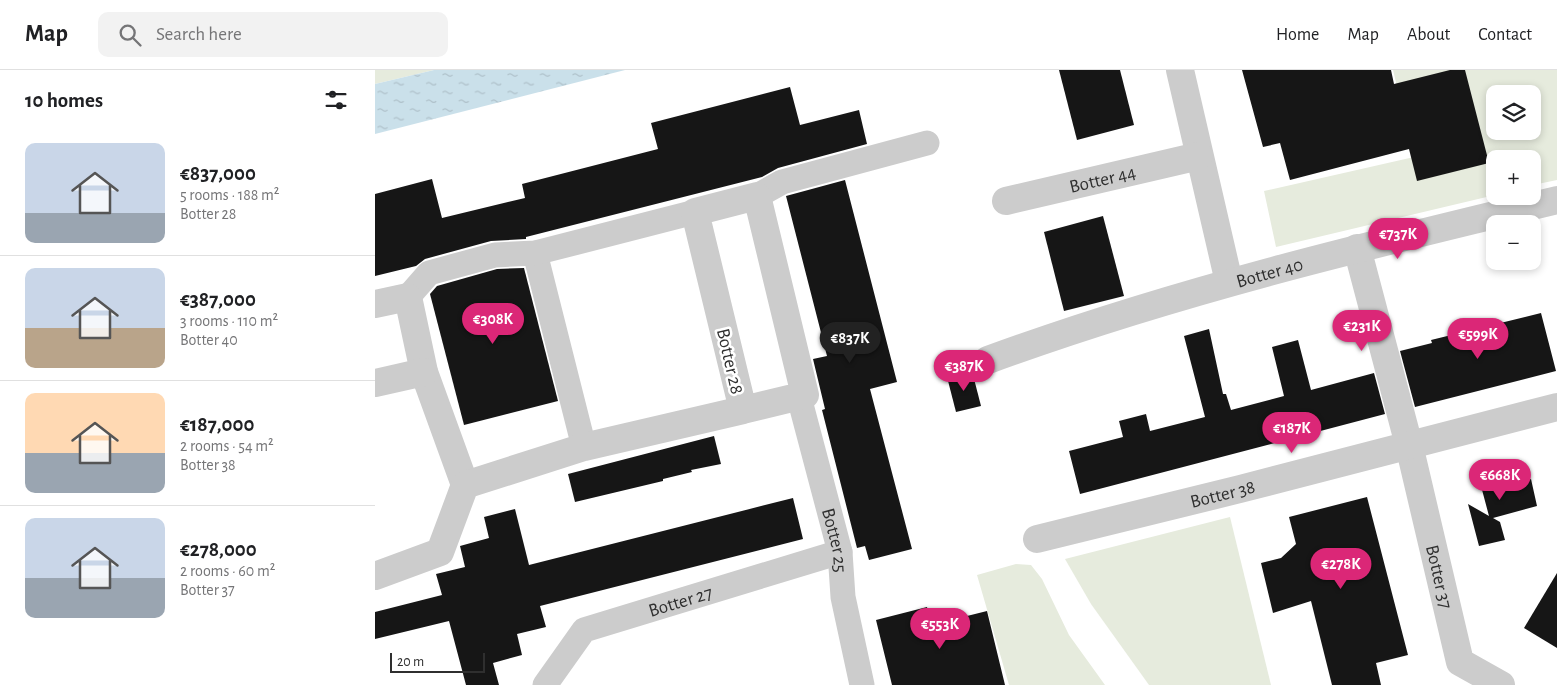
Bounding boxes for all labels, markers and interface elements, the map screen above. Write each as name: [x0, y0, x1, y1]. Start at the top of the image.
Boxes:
search box: [98, 12, 448, 57]
icon: search: [116, 21, 144, 49]
text: Map: [25, 22, 68, 46]
text: Search here: [156, 25, 242, 44]
text: Home: [1276, 26, 1319, 44]
text: Map: [1347, 26, 1379, 44]
text: About: [1407, 26, 1450, 44]
text: Contact: [1478, 26, 1532, 44]
map controls: [1486, 85, 1541, 270]
button: layers: [1486, 85, 1541, 140]
icon: filters: [322, 86, 350, 114]
text: 10 homes: [25, 90, 103, 111]
button: +: [1486, 150, 1541, 205]
icon: home: [65, 163, 125, 223]
text: €837,000: [180, 163, 256, 184]
street label: Botter 44: [1068, 163, 1138, 197]
text: 5 rooms · 188 m²: [180, 187, 279, 203]
text: Botter 28: [180, 206, 236, 222]
button: −: [1486, 215, 1541, 270]
pin: €737K: [1363, 218, 1433, 260]
text: €737K: [1379, 226, 1417, 242]
street label: Botter 40: [1234, 255, 1305, 292]
icon: home: [65, 288, 125, 348]
text: €387,000: [180, 289, 256, 310]
pin: €308K: [458, 302, 528, 345]
pin: €231K: [1327, 310, 1397, 352]
text: €308K: [473, 311, 513, 327]
text: 3 rooms · 110 m²: [180, 313, 278, 329]
text: €231K: [1343, 318, 1381, 334]
pin: €599K: [1443, 318, 1513, 360]
pin: €837K: [815, 322, 885, 364]
text: €599K: [1458, 326, 1498, 342]
street label: Botter 28: [713, 327, 746, 396]
text: €837K: [831, 330, 869, 346]
text: Botter 40: [180, 332, 238, 348]
pin: €387K: [929, 350, 999, 392]
text: €387K: [945, 358, 983, 374]
pin: €187K: [1257, 412, 1327, 454]
icon: home: [65, 413, 125, 473]
text: €187,000: [180, 414, 254, 435]
text: €187K: [1273, 420, 1311, 436]
text: 2 rooms · 54 m²: [180, 438, 274, 454]
text: Botter 38: [180, 457, 236, 473]
pin: €668K: [1465, 458, 1535, 501]
text: €668K: [1480, 467, 1520, 483]
street label: Botter 38: [1188, 478, 1257, 512]
street label: Botter 25: [818, 506, 849, 573]
icon: home: [65, 538, 125, 598]
text: €278,000: [180, 539, 257, 560]
street label: Botter 37: [1422, 543, 1455, 611]
pin: €278K: [1306, 548, 1376, 590]
text: €278K: [1321, 556, 1361, 572]
text: 2 rooms · 60 m²: [180, 563, 275, 579]
text: Botter 37: [180, 582, 235, 598]
street label: Botter 27: [646, 583, 715, 621]
pin: €553K: [905, 608, 975, 650]
text: €553K: [921, 616, 959, 632]
scale bar: [390, 650, 485, 673]
text: 20 m: [397, 655, 424, 669]

